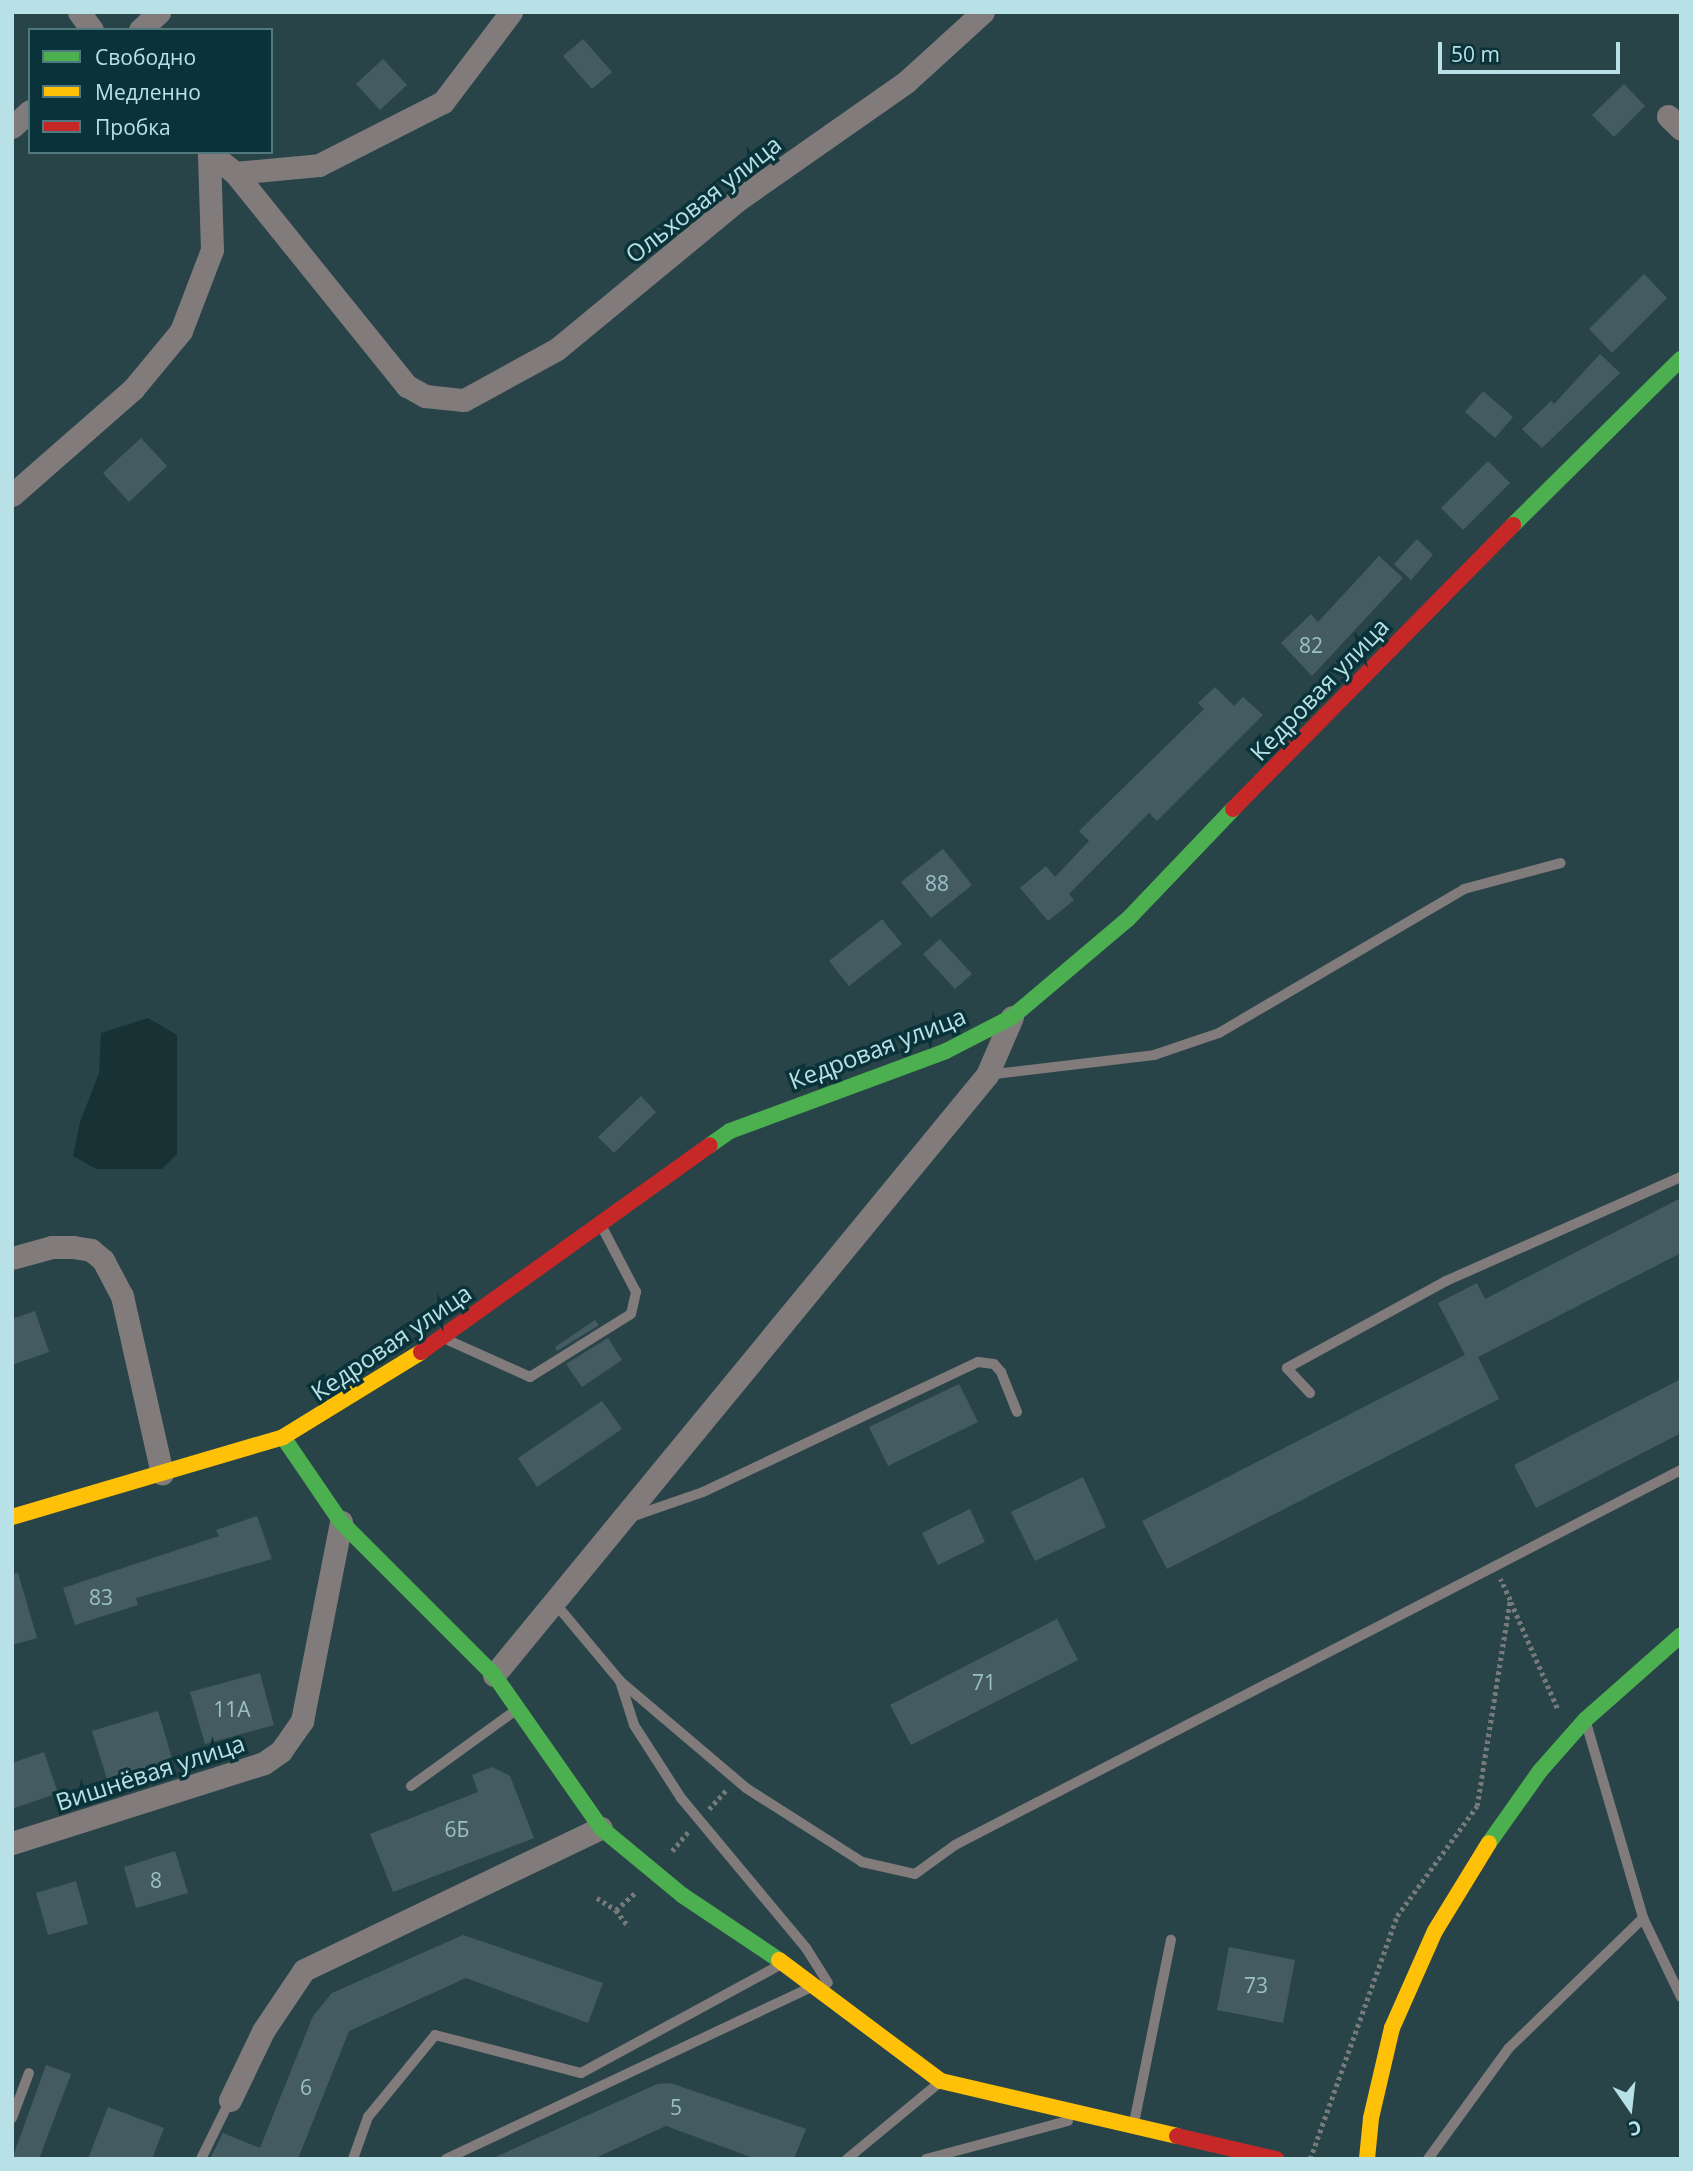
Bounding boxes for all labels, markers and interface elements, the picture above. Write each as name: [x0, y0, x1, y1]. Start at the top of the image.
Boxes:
legend: [28, 28, 273, 154]
scale bar: [1441, 28, 1623, 72]
text: 50 m: [1451, 40, 1500, 68]
text: Свободно: [95, 43, 196, 71]
text: Медленно: [95, 78, 201, 106]
text: Пробка: [95, 113, 171, 141]
street label: Ольховая улица: [619, 129, 787, 269]
street label: Кедровая улица: [1244, 612, 1394, 766]
house number: 82: [1299, 632, 1323, 658]
house number: 88: [925, 870, 949, 896]
street label: Кедровая улица: [785, 1001, 969, 1095]
street label: Кедровая улица: [305, 1278, 477, 1406]
house number: 83: [89, 1584, 113, 1610]
house number: 71: [972, 1669, 996, 1695]
house number: 11А: [213, 1696, 251, 1722]
street label: Вишнёвая улица: [52, 1728, 248, 1816]
house number: 6Б: [445, 1816, 469, 1842]
house number: 8: [150, 1867, 162, 1893]
house number: 73: [1244, 1972, 1268, 1998]
north arrow: [1595, 2073, 1665, 2143]
house number: 6: [300, 2074, 312, 2100]
house number: 5: [670, 2094, 682, 2120]
text: С: [1626, 2114, 1644, 2142]

